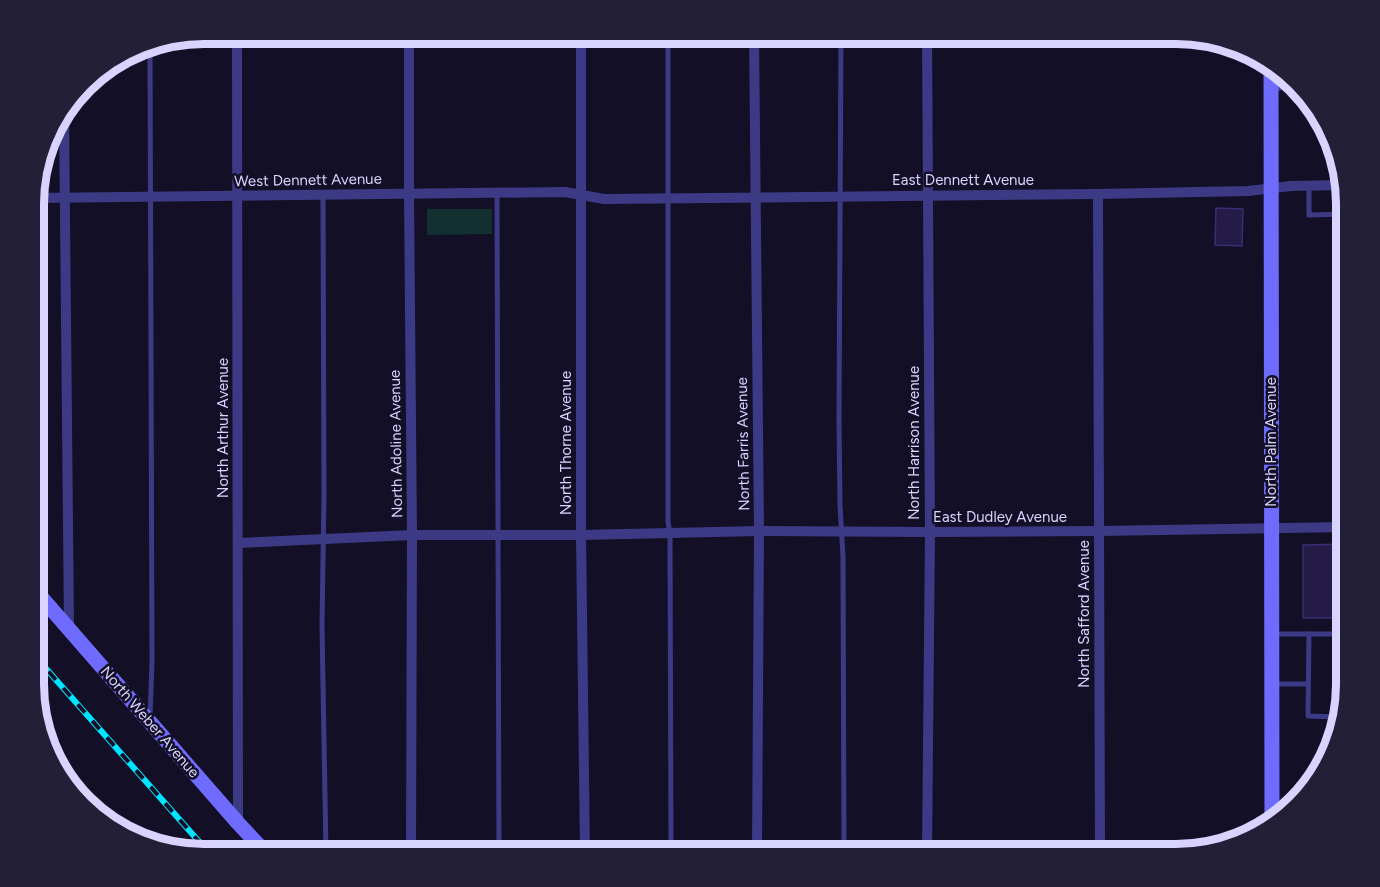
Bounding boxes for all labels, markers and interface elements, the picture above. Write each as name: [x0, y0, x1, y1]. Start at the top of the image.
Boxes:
street label: West Dennett Avenue: [234, 170, 382, 190]
street label: East Dennett Avenue: [892, 171, 1034, 189]
street label: North Arthur Avenue: [214, 358, 232, 498]
street label: North Harrison Avenue: [905, 366, 923, 520]
street label: North Adoline Avenue: [386, 370, 406, 518]
street label: North Thorne Avenue: [557, 371, 575, 515]
street label: North Farris Avenue: [733, 377, 753, 511]
street label: North Palm Avenue: [1262, 377, 1280, 507]
street label: East Dudley Avenue: [933, 508, 1067, 526]
street label: North Safford Avenue: [1075, 540, 1093, 688]
street label: North Weber Avenue: [97, 663, 203, 781]

